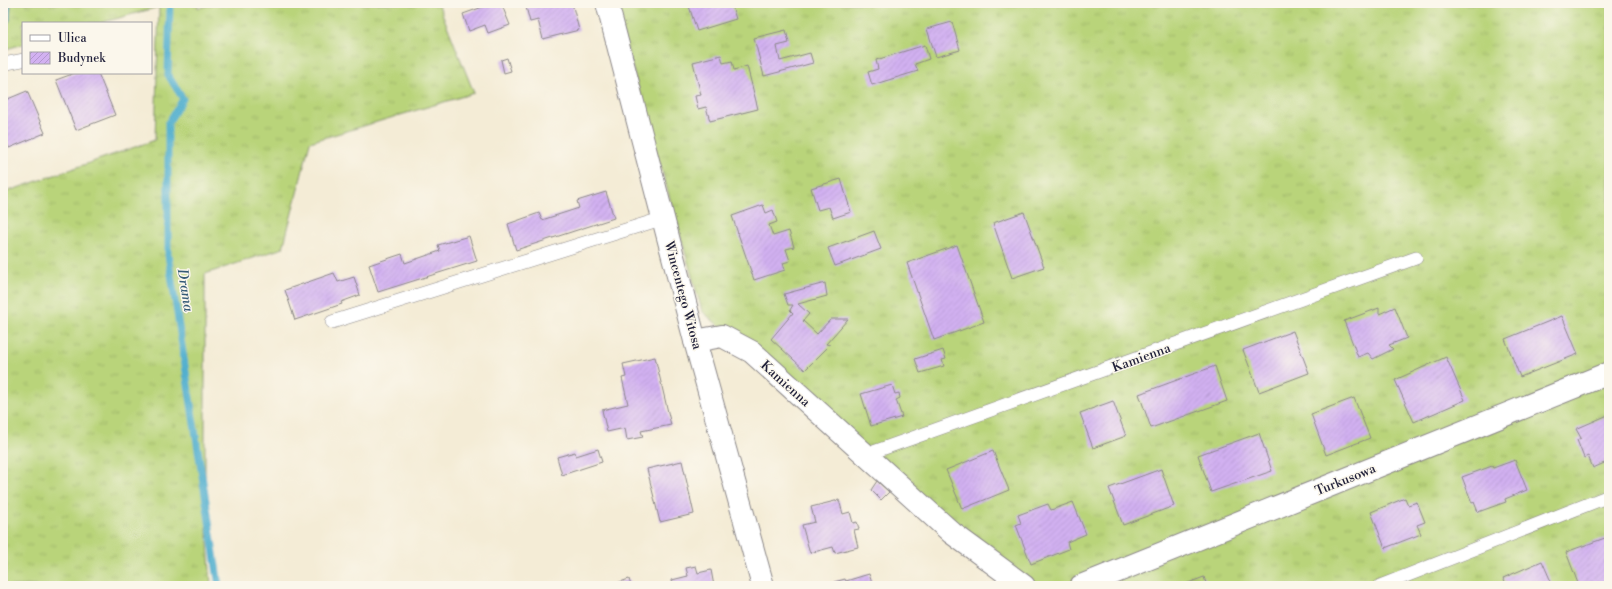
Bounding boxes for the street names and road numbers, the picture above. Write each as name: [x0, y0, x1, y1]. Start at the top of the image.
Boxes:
street label: Wincentego Witosa: [661, 238, 705, 352]
street label: Kamienna: [1110, 340, 1173, 376]
street label: Kamienna: [757, 357, 814, 410]
street label: Turkusowa: [1313, 460, 1378, 499]

